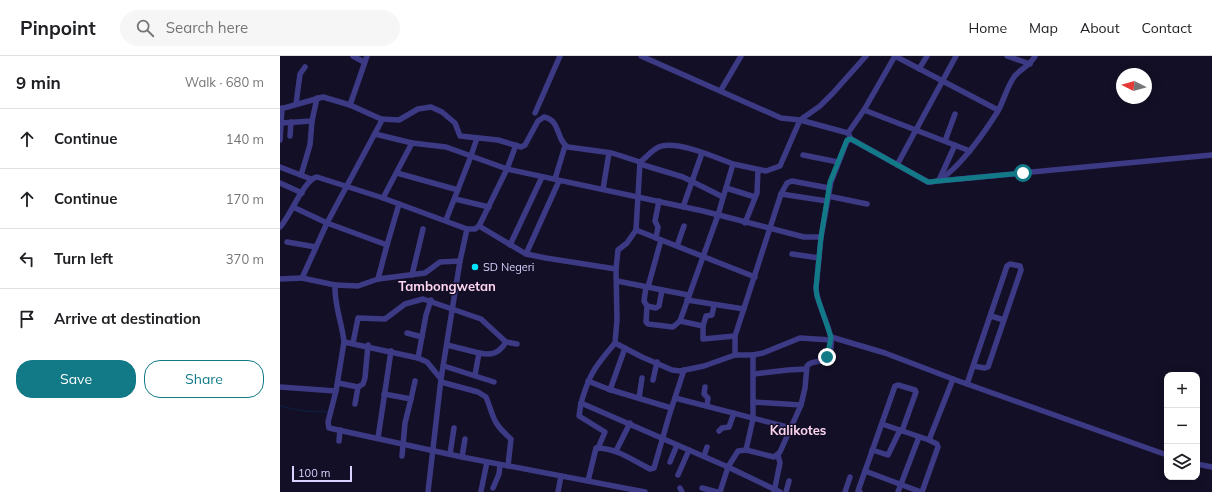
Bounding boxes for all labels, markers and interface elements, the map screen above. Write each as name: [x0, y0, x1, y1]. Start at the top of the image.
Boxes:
search box: [120, 10, 400, 46]
text: Pinpoint: [20, 16, 96, 40]
icon: search: [134, 17, 156, 39]
text: Search here: [166, 18, 248, 37]
text: Home: [968, 19, 1007, 37]
text: Map: [1029, 19, 1058, 37]
text: About: [1080, 19, 1120, 37]
text: Contact: [1142, 19, 1192, 37]
north arrow: [1116, 68, 1152, 104]
text: 9 min: [16, 72, 61, 93]
text: Walk · 680 m: [185, 74, 264, 90]
icon: ahead: [16, 128, 38, 150]
text: Continue: [54, 129, 117, 148]
text: 140 m: [226, 131, 264, 147]
route start: [1014, 164, 1032, 182]
icon: ahead: [16, 188, 38, 210]
text: Continue: [54, 189, 117, 208]
text: 170 m: [226, 191, 264, 207]
icon: left: [16, 248, 38, 270]
text: Turn left: [54, 249, 113, 268]
text: 370 m: [226, 251, 264, 267]
place label: SD Negeri: [483, 260, 534, 274]
marker: SD Negeri: [470, 262, 480, 272]
district label: Tambongwetan: [398, 278, 496, 294]
icon: arrive: [16, 308, 38, 330]
text: Arrive at destination: [54, 309, 201, 328]
route end: [818, 348, 836, 366]
button: Save: [16, 360, 136, 398]
button: Share: [144, 360, 264, 398]
map controls: [1164, 372, 1200, 480]
button: +: [1164, 372, 1200, 408]
button: −: [1164, 408, 1200, 444]
district label: Kalikotes: [770, 422, 826, 438]
button: layers: [1164, 444, 1200, 480]
scale bar: [292, 464, 352, 483]
text: 100 m: [298, 466, 330, 480]

